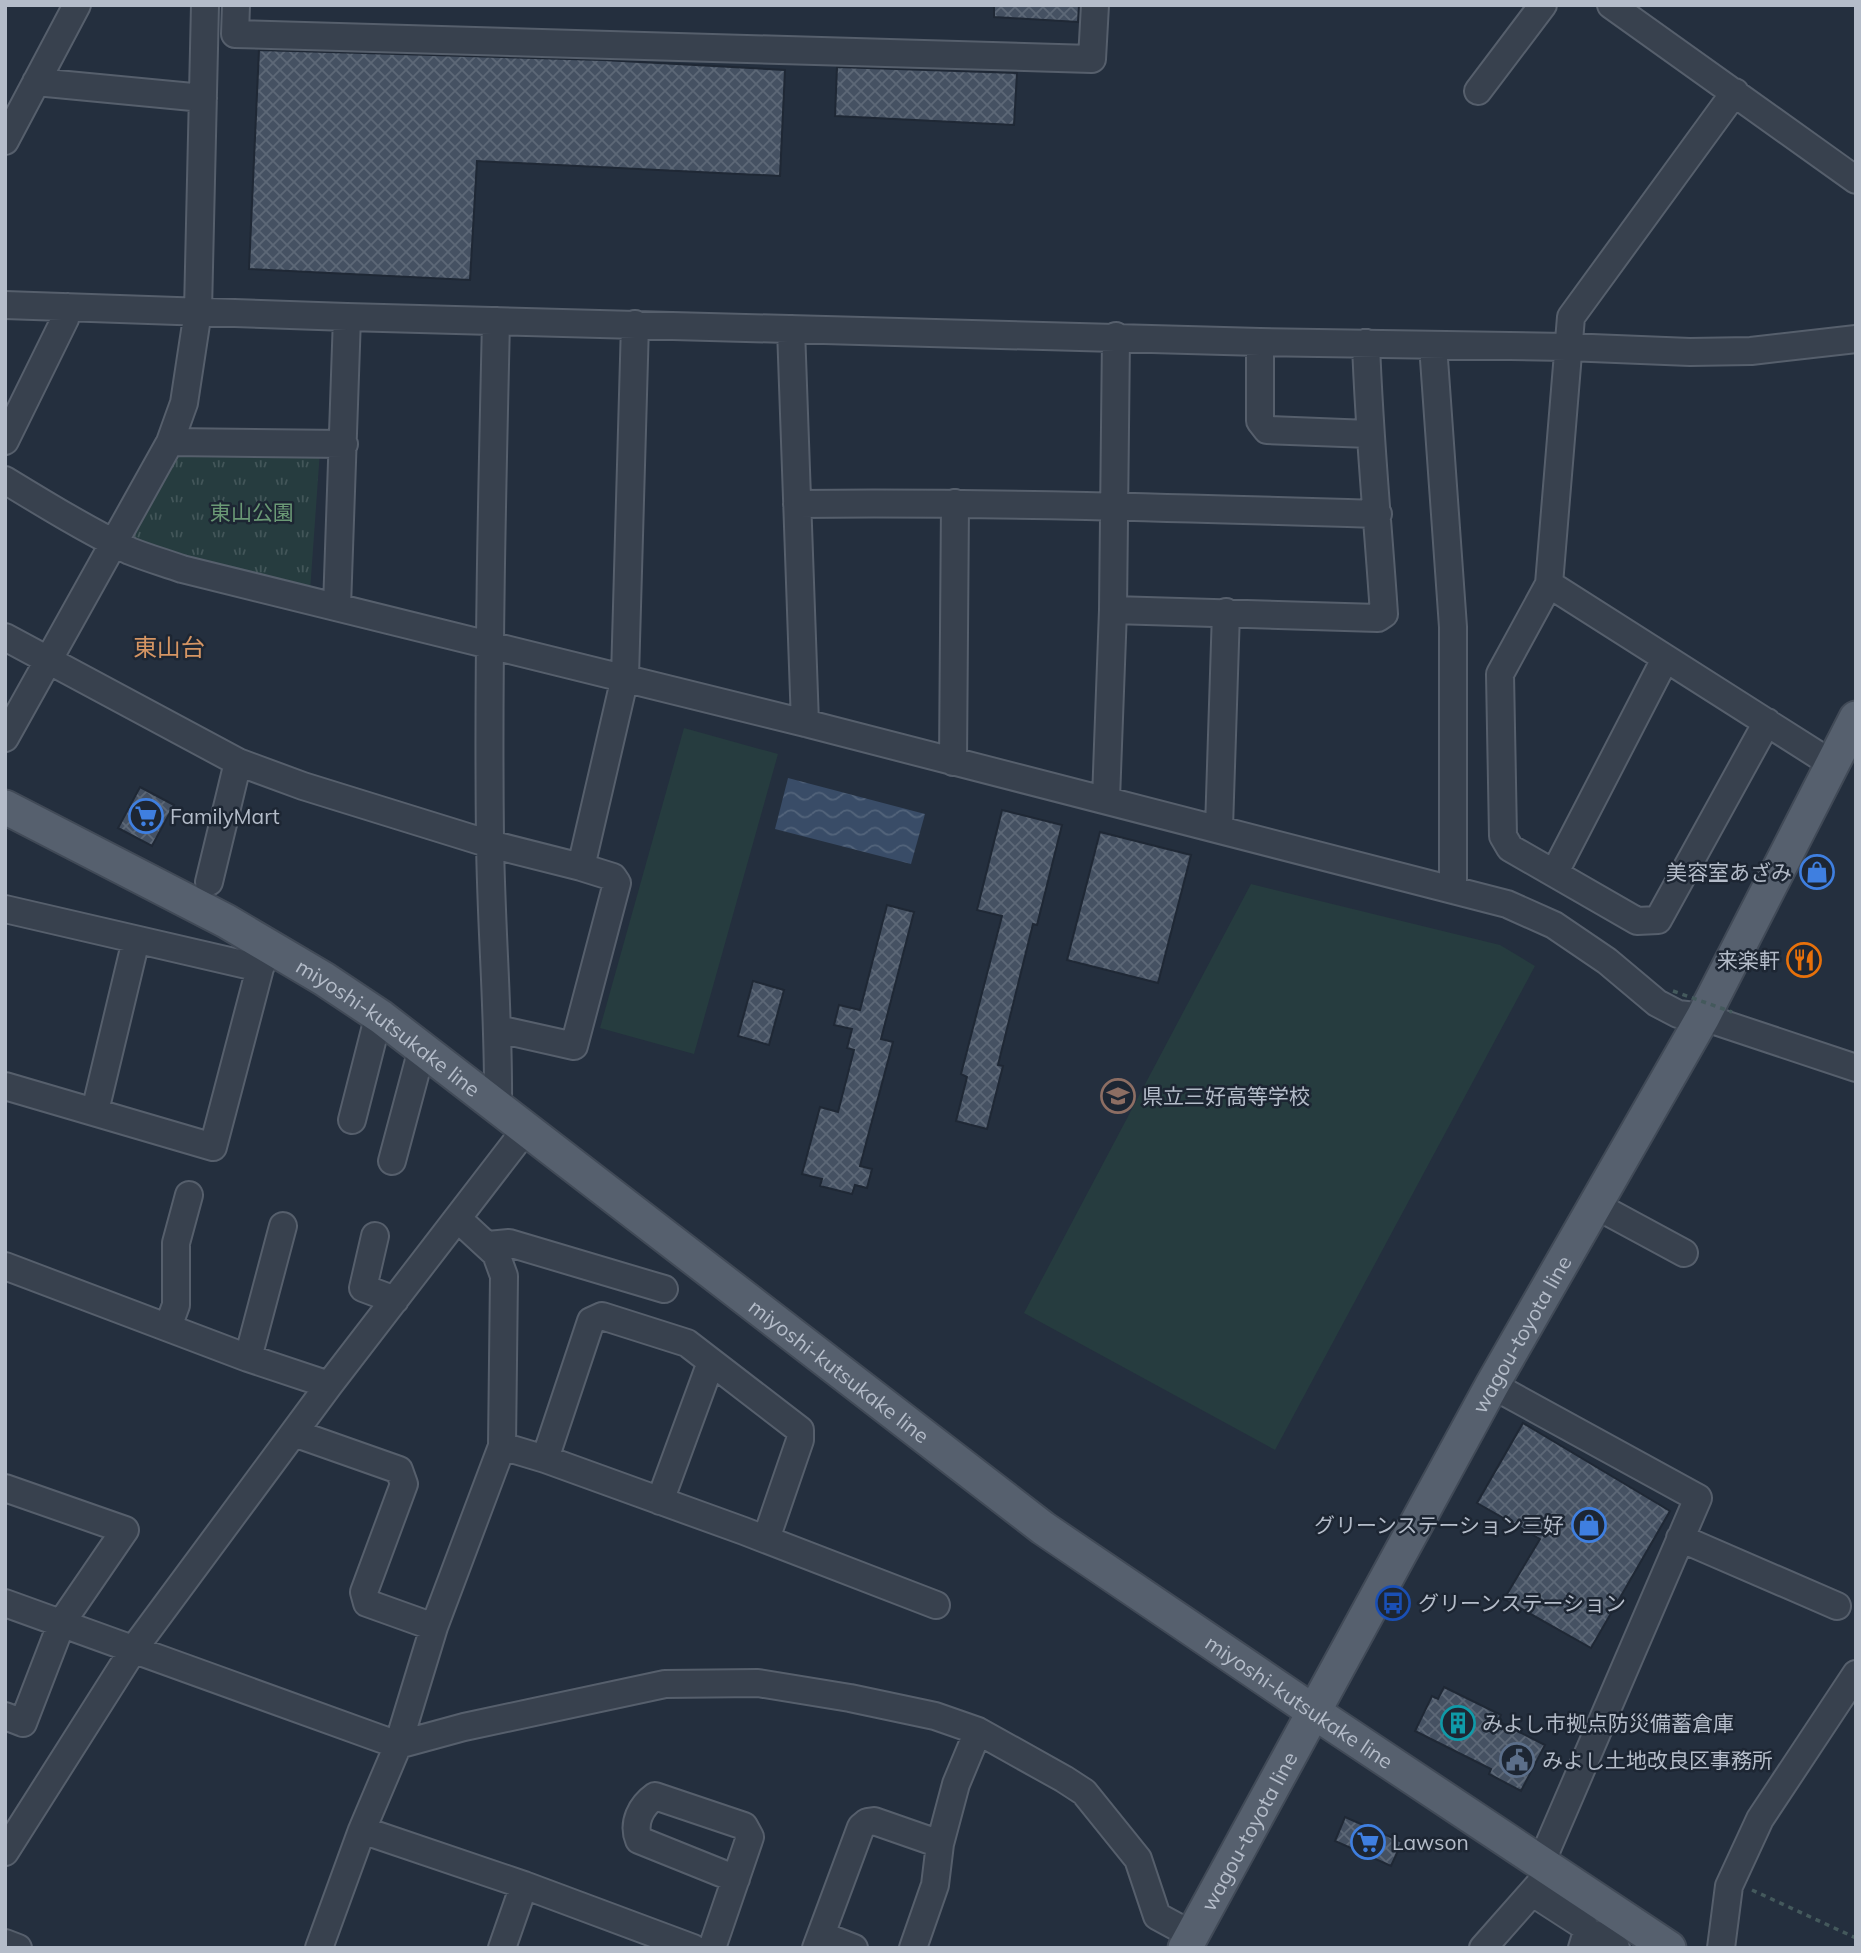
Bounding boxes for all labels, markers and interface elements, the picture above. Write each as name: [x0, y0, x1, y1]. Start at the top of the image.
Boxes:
park label: 東山公園: [210, 499, 294, 525]
district label: 東山台: [133, 632, 205, 662]
supermarket icon: FamilyMart: [127, 797, 165, 835]
place label: FamilyMart: [170, 803, 280, 829]
shop icon: 美容室あざみ: [1798, 853, 1836, 891]
place label: 美容室あざみ: [1666, 859, 1792, 885]
restaurant icon: 来楽軒: [1785, 941, 1823, 979]
place label: 来楽軒: [1717, 947, 1780, 973]
street label: miyoshi-kutsukake line: [292, 953, 486, 1102]
school or university icon: 県立三好高等学校: [1099, 1077, 1137, 1115]
place label: 県立三好高等学校: [1142, 1083, 1310, 1109]
street label: wagou-toyota line: [1466, 1251, 1577, 1418]
street label: miyoshi-kutsukake line: [744, 1293, 935, 1448]
shop icon: グリーンステーション三好: [1570, 1506, 1608, 1544]
place label: グリーンステーション三好: [1314, 1512, 1564, 1538]
bus stop icon: グリーンステーション: [1374, 1584, 1412, 1622]
place label: グリーンステーション: [1418, 1590, 1626, 1616]
street label: miyoshi-kutsukake line: [1201, 1629, 1398, 1774]
building icon: みよし市拠点防災備蓄倉庫: [1439, 1704, 1477, 1742]
place label: みよし市拠点防災備蓄倉庫: [1482, 1710, 1734, 1736]
public building icon: みよし土地改良区事務所: [1498, 1741, 1536, 1779]
street label: wagou-toyota line: [1195, 1747, 1303, 1915]
place label: みよし土地改良区事務所: [1542, 1747, 1773, 1773]
supermarket icon: Lawson: [1349, 1823, 1387, 1861]
place label: Lawson: [1392, 1829, 1469, 1855]

